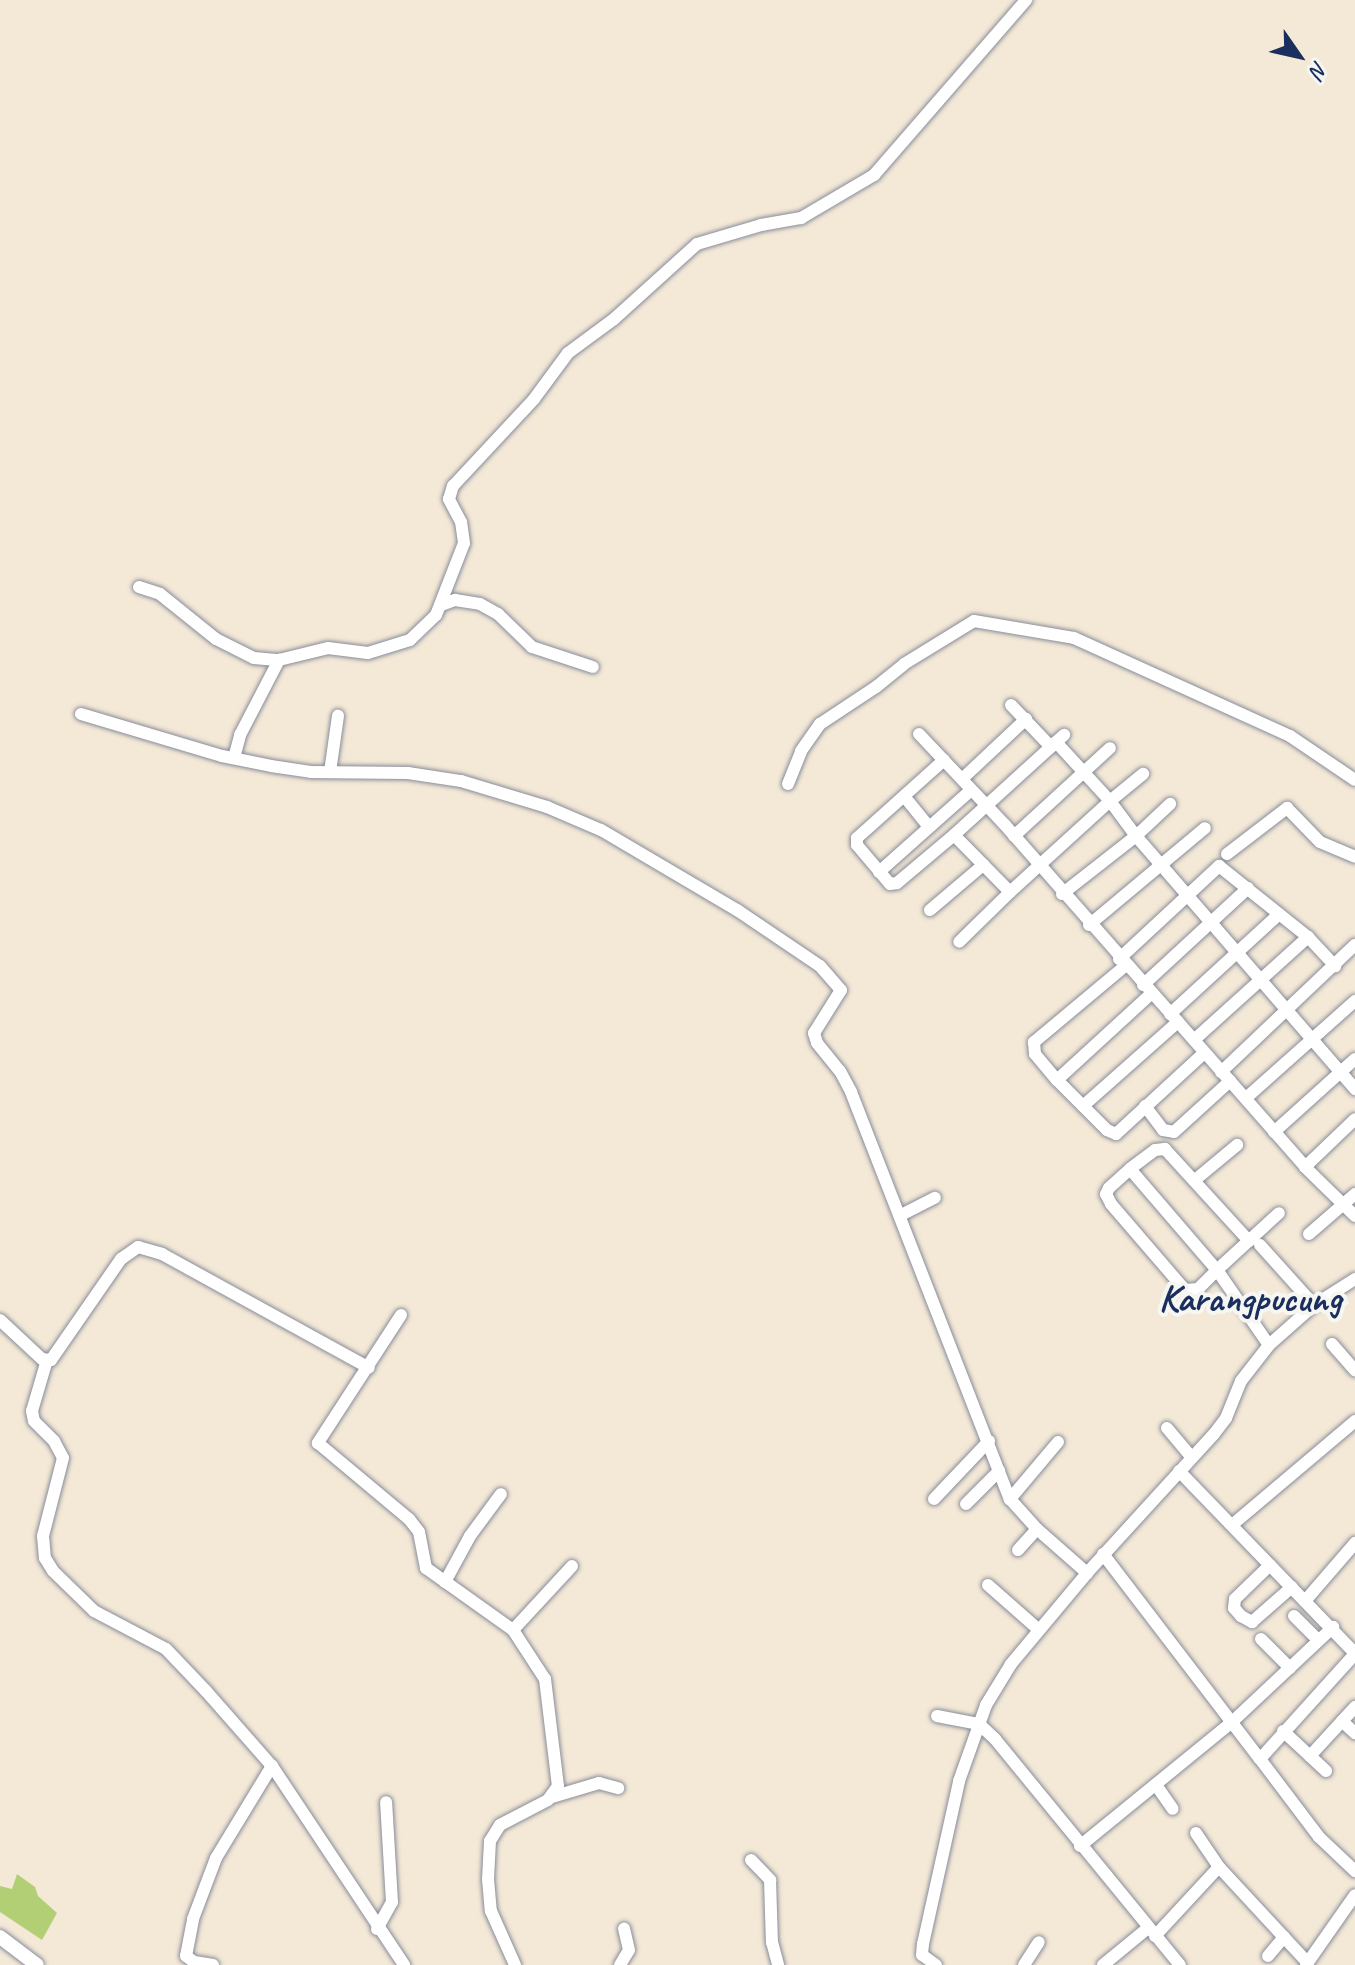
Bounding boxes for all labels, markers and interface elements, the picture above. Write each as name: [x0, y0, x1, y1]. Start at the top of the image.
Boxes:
north arrow: [1259, 16, 1339, 96]
text: N: [1303, 56, 1334, 83]
district label: Karangpucung: [1159, 1276, 1341, 1322]

